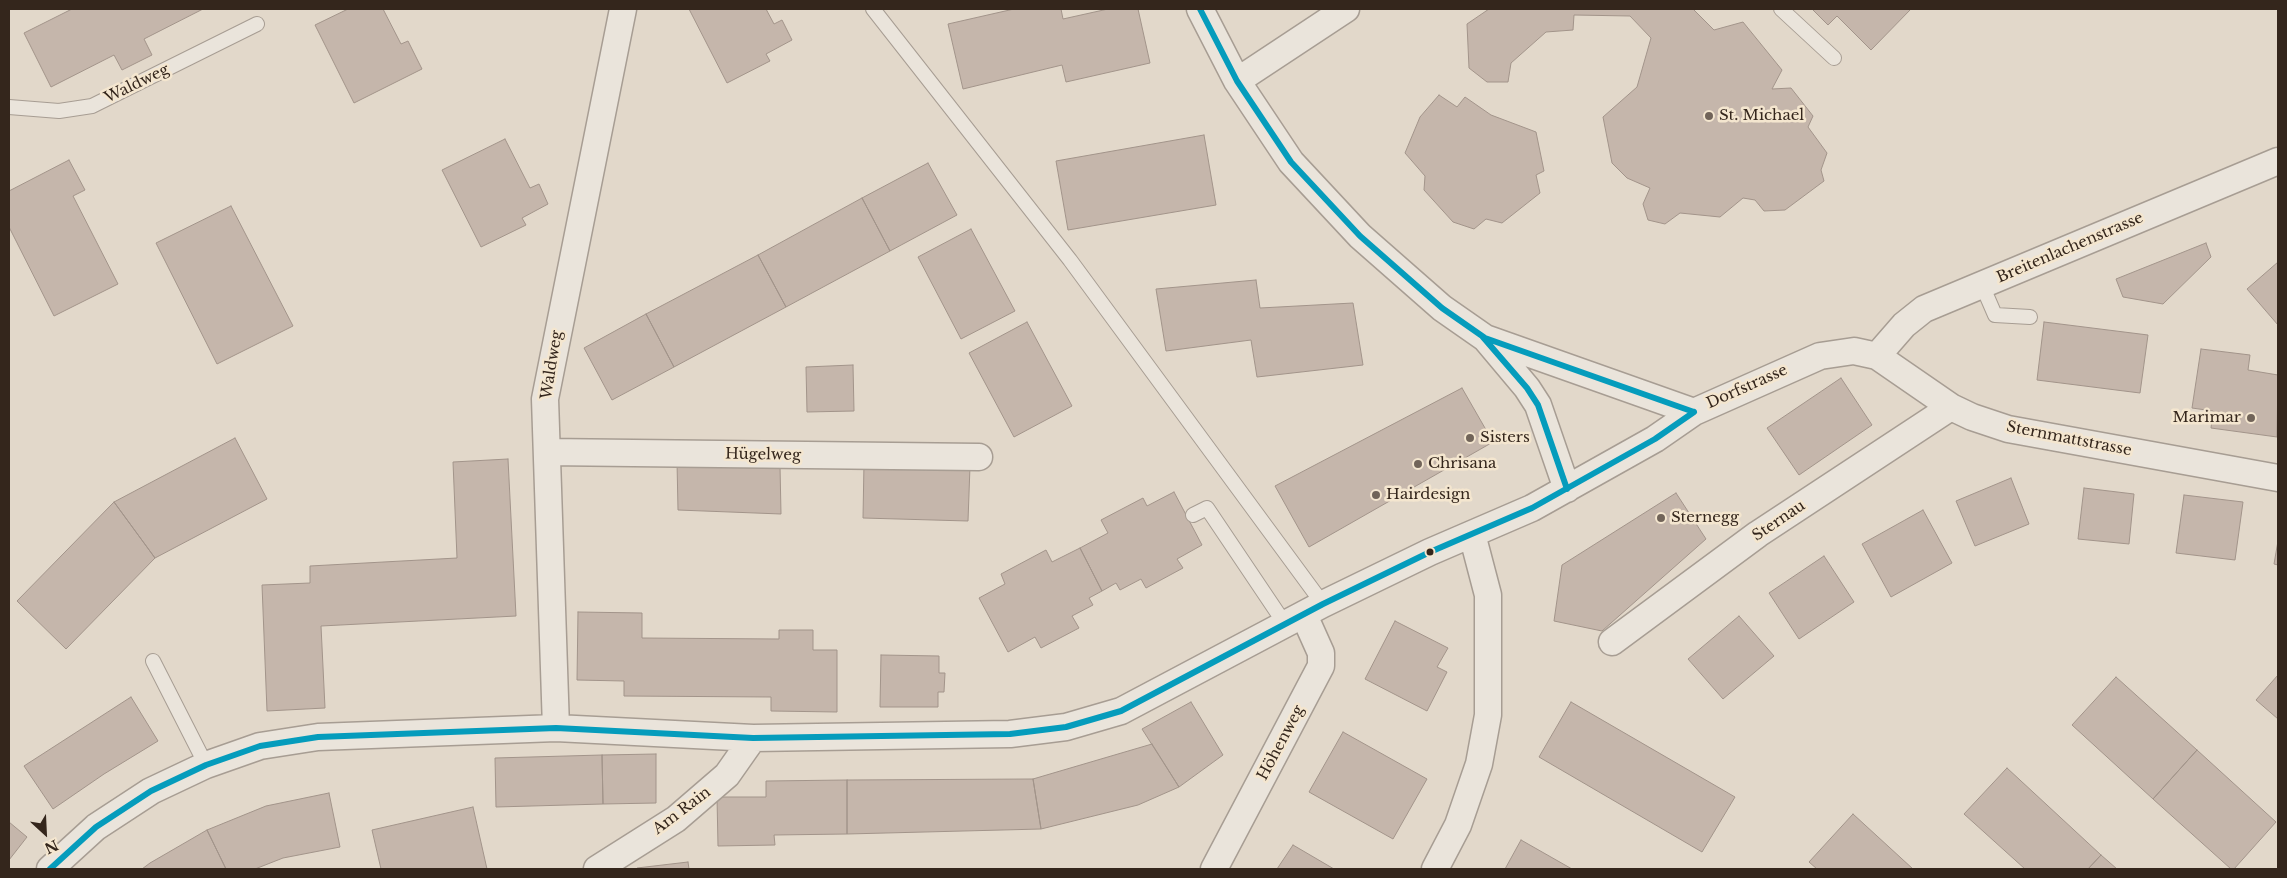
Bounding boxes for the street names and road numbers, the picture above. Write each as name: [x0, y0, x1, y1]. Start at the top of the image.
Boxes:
street label: Waldweg: [102, 61, 172, 107]
street label: Breitenlachenstrasse: [1994, 209, 2146, 287]
street label: Waldweg: [538, 329, 566, 401]
street label: Dorfstrasse: [1704, 361, 1790, 413]
street label: Sternmattstrasse: [2005, 418, 2133, 460]
street label: Hügelweg: [725, 445, 801, 465]
street label: Sternau: [1749, 497, 1809, 545]
street label: Höhenweg: [1254, 702, 1308, 784]
street label: Am Rain: [650, 783, 714, 839]

